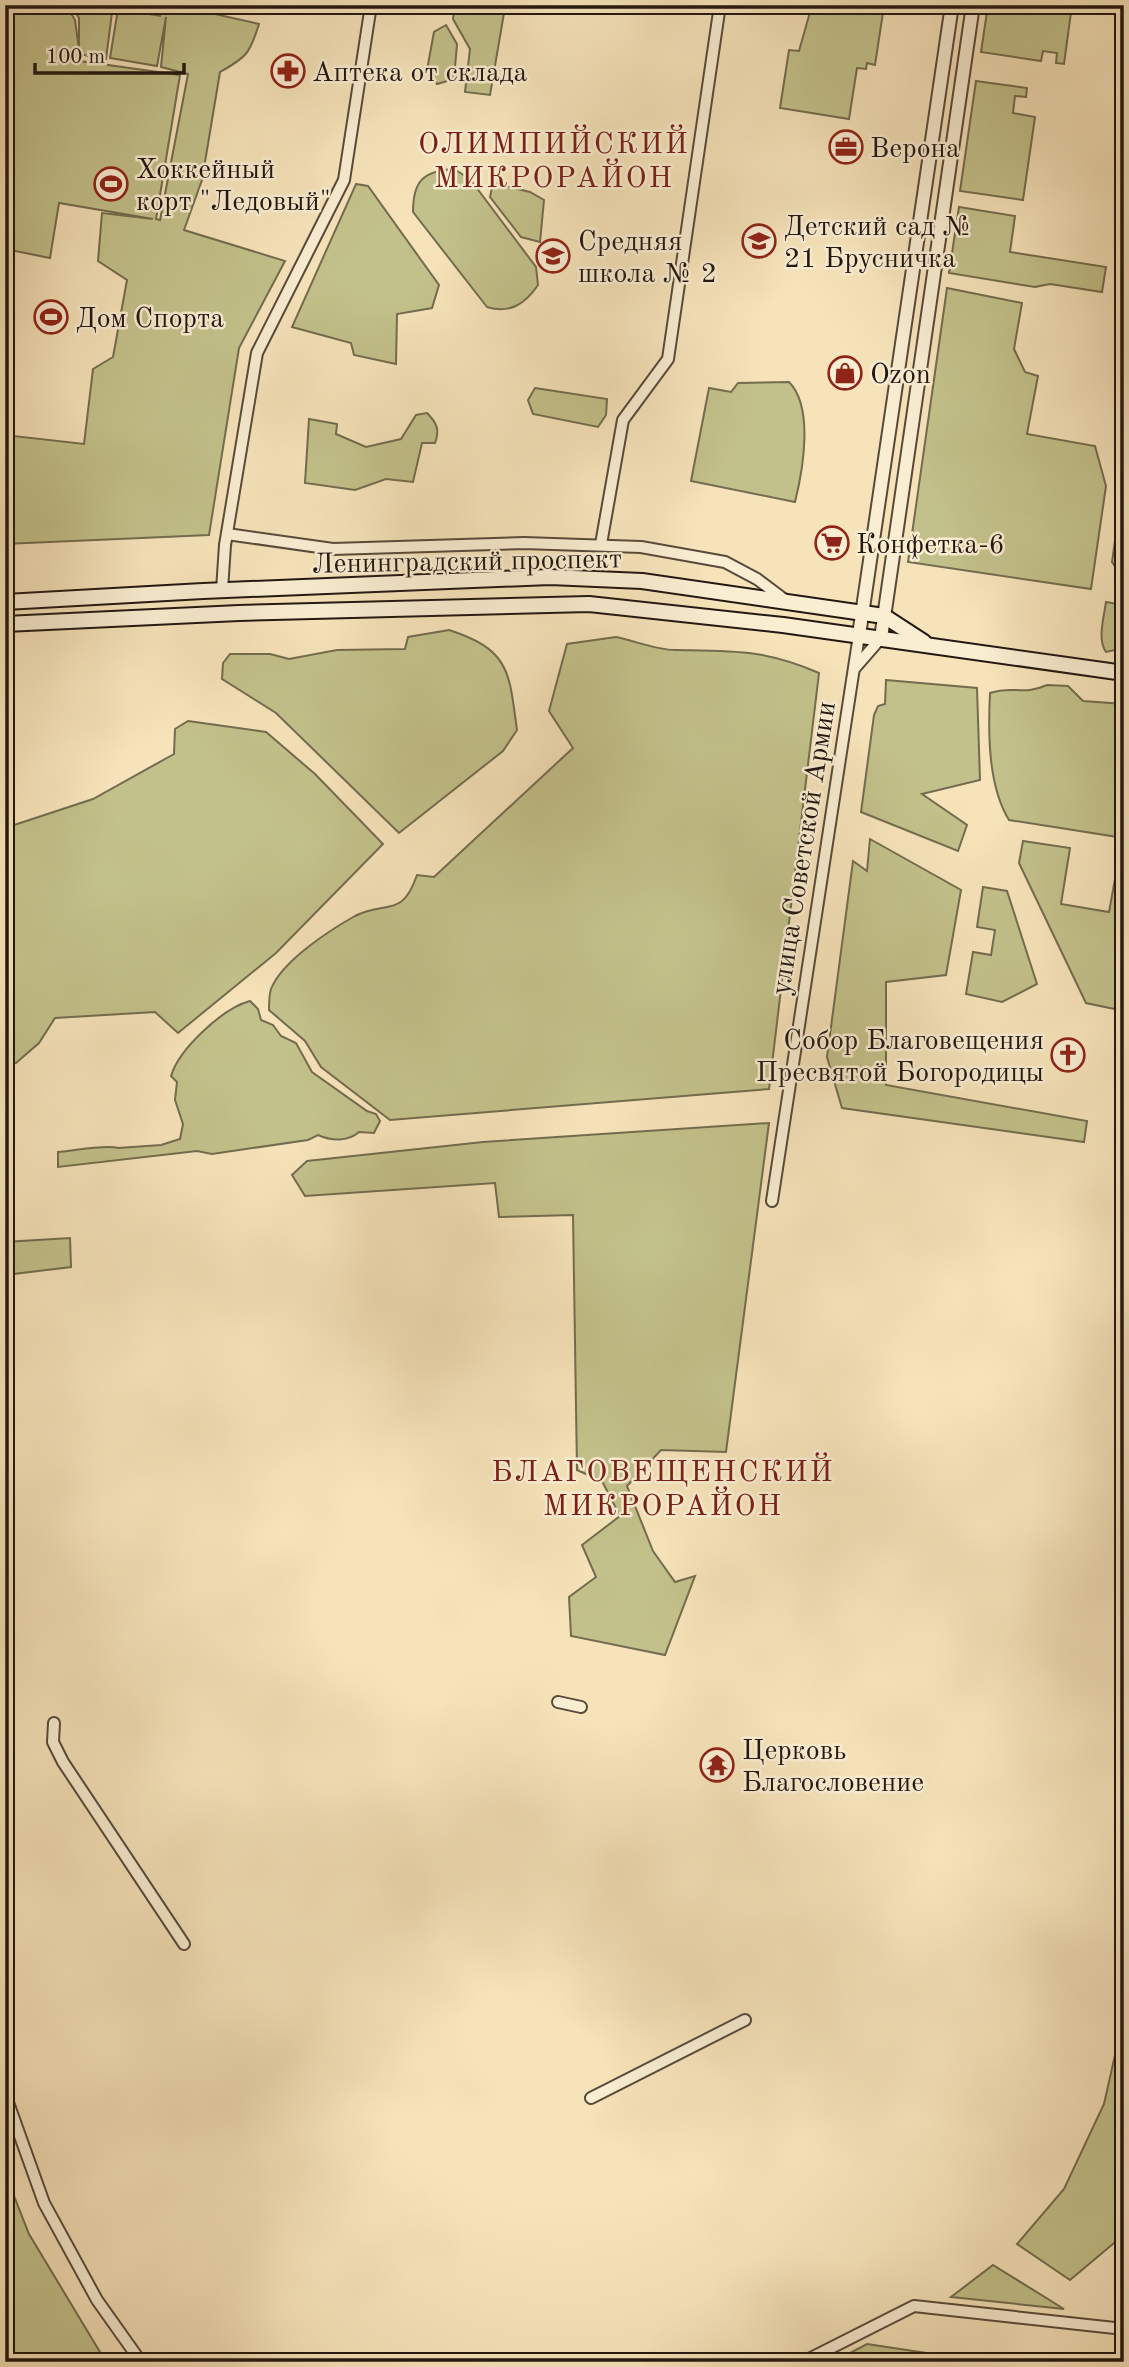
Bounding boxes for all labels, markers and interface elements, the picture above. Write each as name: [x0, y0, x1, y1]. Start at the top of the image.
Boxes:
scale bar: [35, 32, 184, 76]
text: 100 m: [46, 47, 105, 68]
pharmacy icon: Аптека от склада: [269, 52, 307, 90]
place label: Аптека от склада: [312, 60, 527, 88]
district label: ОЛИМПИЙСКИЙ МИКРОРАЙОН: [418, 124, 690, 194]
office icon: Верона: [827, 128, 865, 166]
place label: Верона: [870, 136, 960, 164]
place label: Хоккейный корт "Ледовый": [136, 157, 331, 217]
sports icon: Хоккейный корт "Ледовый": [92, 165, 130, 203]
place label: Детский сад № 21 Брусничка: [784, 214, 973, 274]
school or university icon: Детский сад № 21 Брусничка: [740, 222, 778, 260]
place label: Средняя школа № 2: [578, 229, 717, 289]
school or university icon: Средняя школа № 2: [534, 237, 572, 275]
sports icon: Дом Спорта: [32, 298, 70, 336]
place label: Дом Спорта: [76, 306, 224, 334]
shop icon: Ozon: [826, 354, 864, 392]
place label: Ozon: [870, 362, 931, 390]
supermarket icon: Конфетка-6: [813, 524, 851, 562]
place label: Конфетка-6: [856, 532, 1005, 560]
street label: Ленинградский проспект: [312, 546, 622, 580]
street label: улица Советской Армии: [768, 700, 842, 997]
place label: Собор Благовещения Пресвятой Богородицы: [756, 1028, 1044, 1088]
church icon: Собор Благовещения Пресвятой Богородицы: [1049, 1036, 1087, 1074]
district label: БЛАГОВЕЩЕНСКИЙ МИКРОРАЙОН: [491, 1452, 835, 1522]
place label: Церковь Благословение: [742, 1738, 924, 1798]
temple icon: Церковь Благословение: [698, 1746, 736, 1784]

